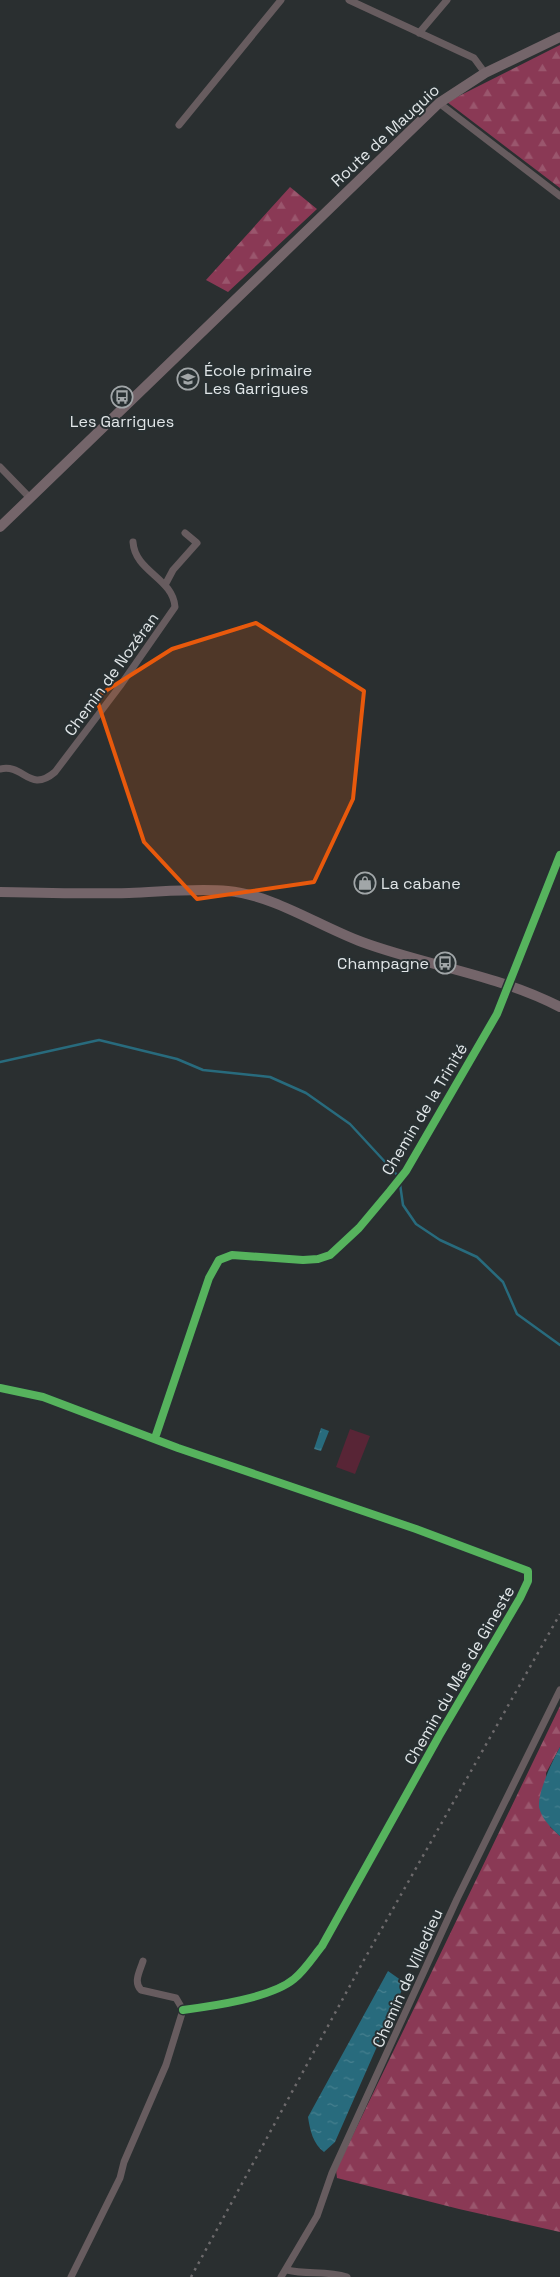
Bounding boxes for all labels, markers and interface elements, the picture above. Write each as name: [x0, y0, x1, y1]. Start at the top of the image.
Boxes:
street label: Route de Mauguio: [327, 80, 444, 191]
place label: École primaire Les Garrigues: [204, 360, 312, 399]
school or university icon: École primaire Les Garrigues: [176, 367, 200, 391]
bus stop icon: Les Garrigues: [110, 385, 134, 409]
place label: Les Garrigues: [70, 411, 174, 432]
street label: Chemin de Nozéran: [60, 608, 163, 740]
shop icon: La cabane: [353, 871, 377, 895]
place label: La cabane: [381, 873, 461, 894]
bus stop icon: Champagne: [433, 951, 457, 975]
place label: Champagne: [337, 953, 429, 974]
street label: Chemin de la Trinité: [377, 1039, 472, 1179]
street label: Chemin du Mas de Gineste: [400, 1582, 519, 1769]
street label: Chemin de Villedieu: [367, 1906, 447, 2051]

